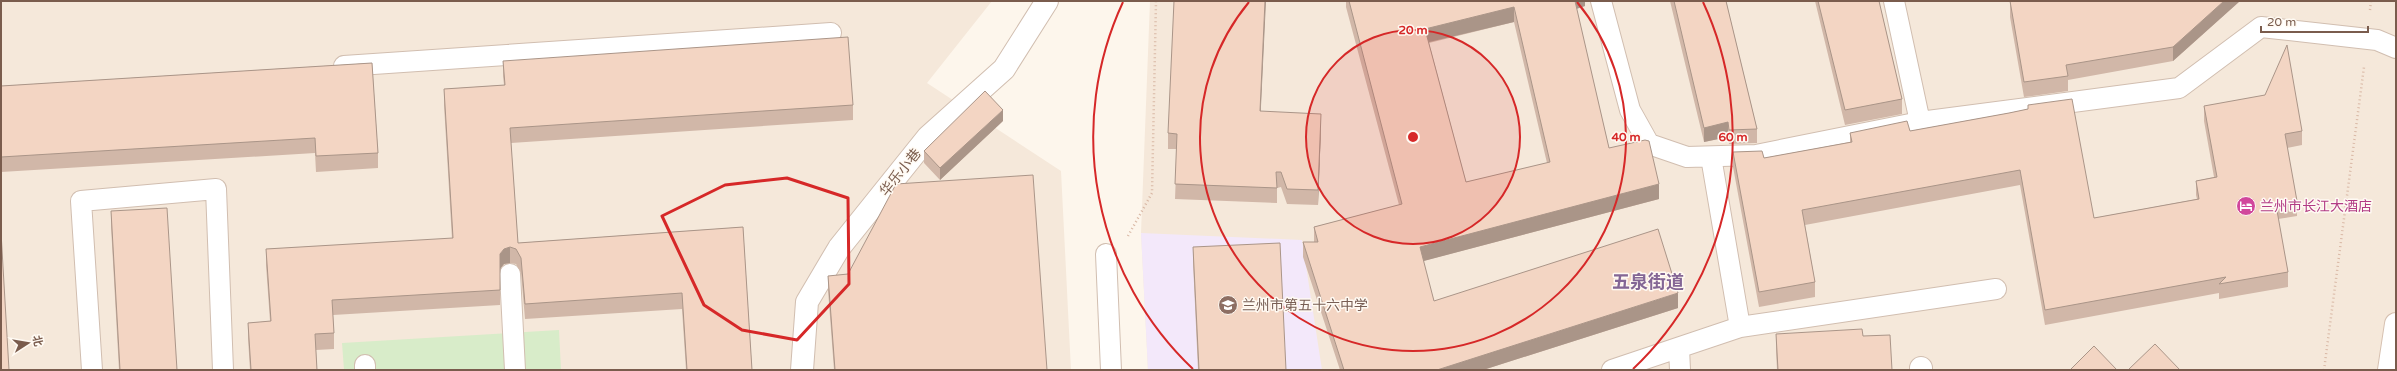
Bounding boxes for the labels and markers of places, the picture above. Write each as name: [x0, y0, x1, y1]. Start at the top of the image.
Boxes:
centre of rings: [1406, 130, 1420, 144]
hotel icon: 兰州市长江大酒店: [2235, 195, 2257, 217]
place label: 兰州市长江大酒店: [2260, 198, 2372, 215]
school or university icon: 兰州市第五十六中学: [1217, 294, 1239, 316]
place label: 兰州市第五十六中学: [1242, 297, 1368, 314]

